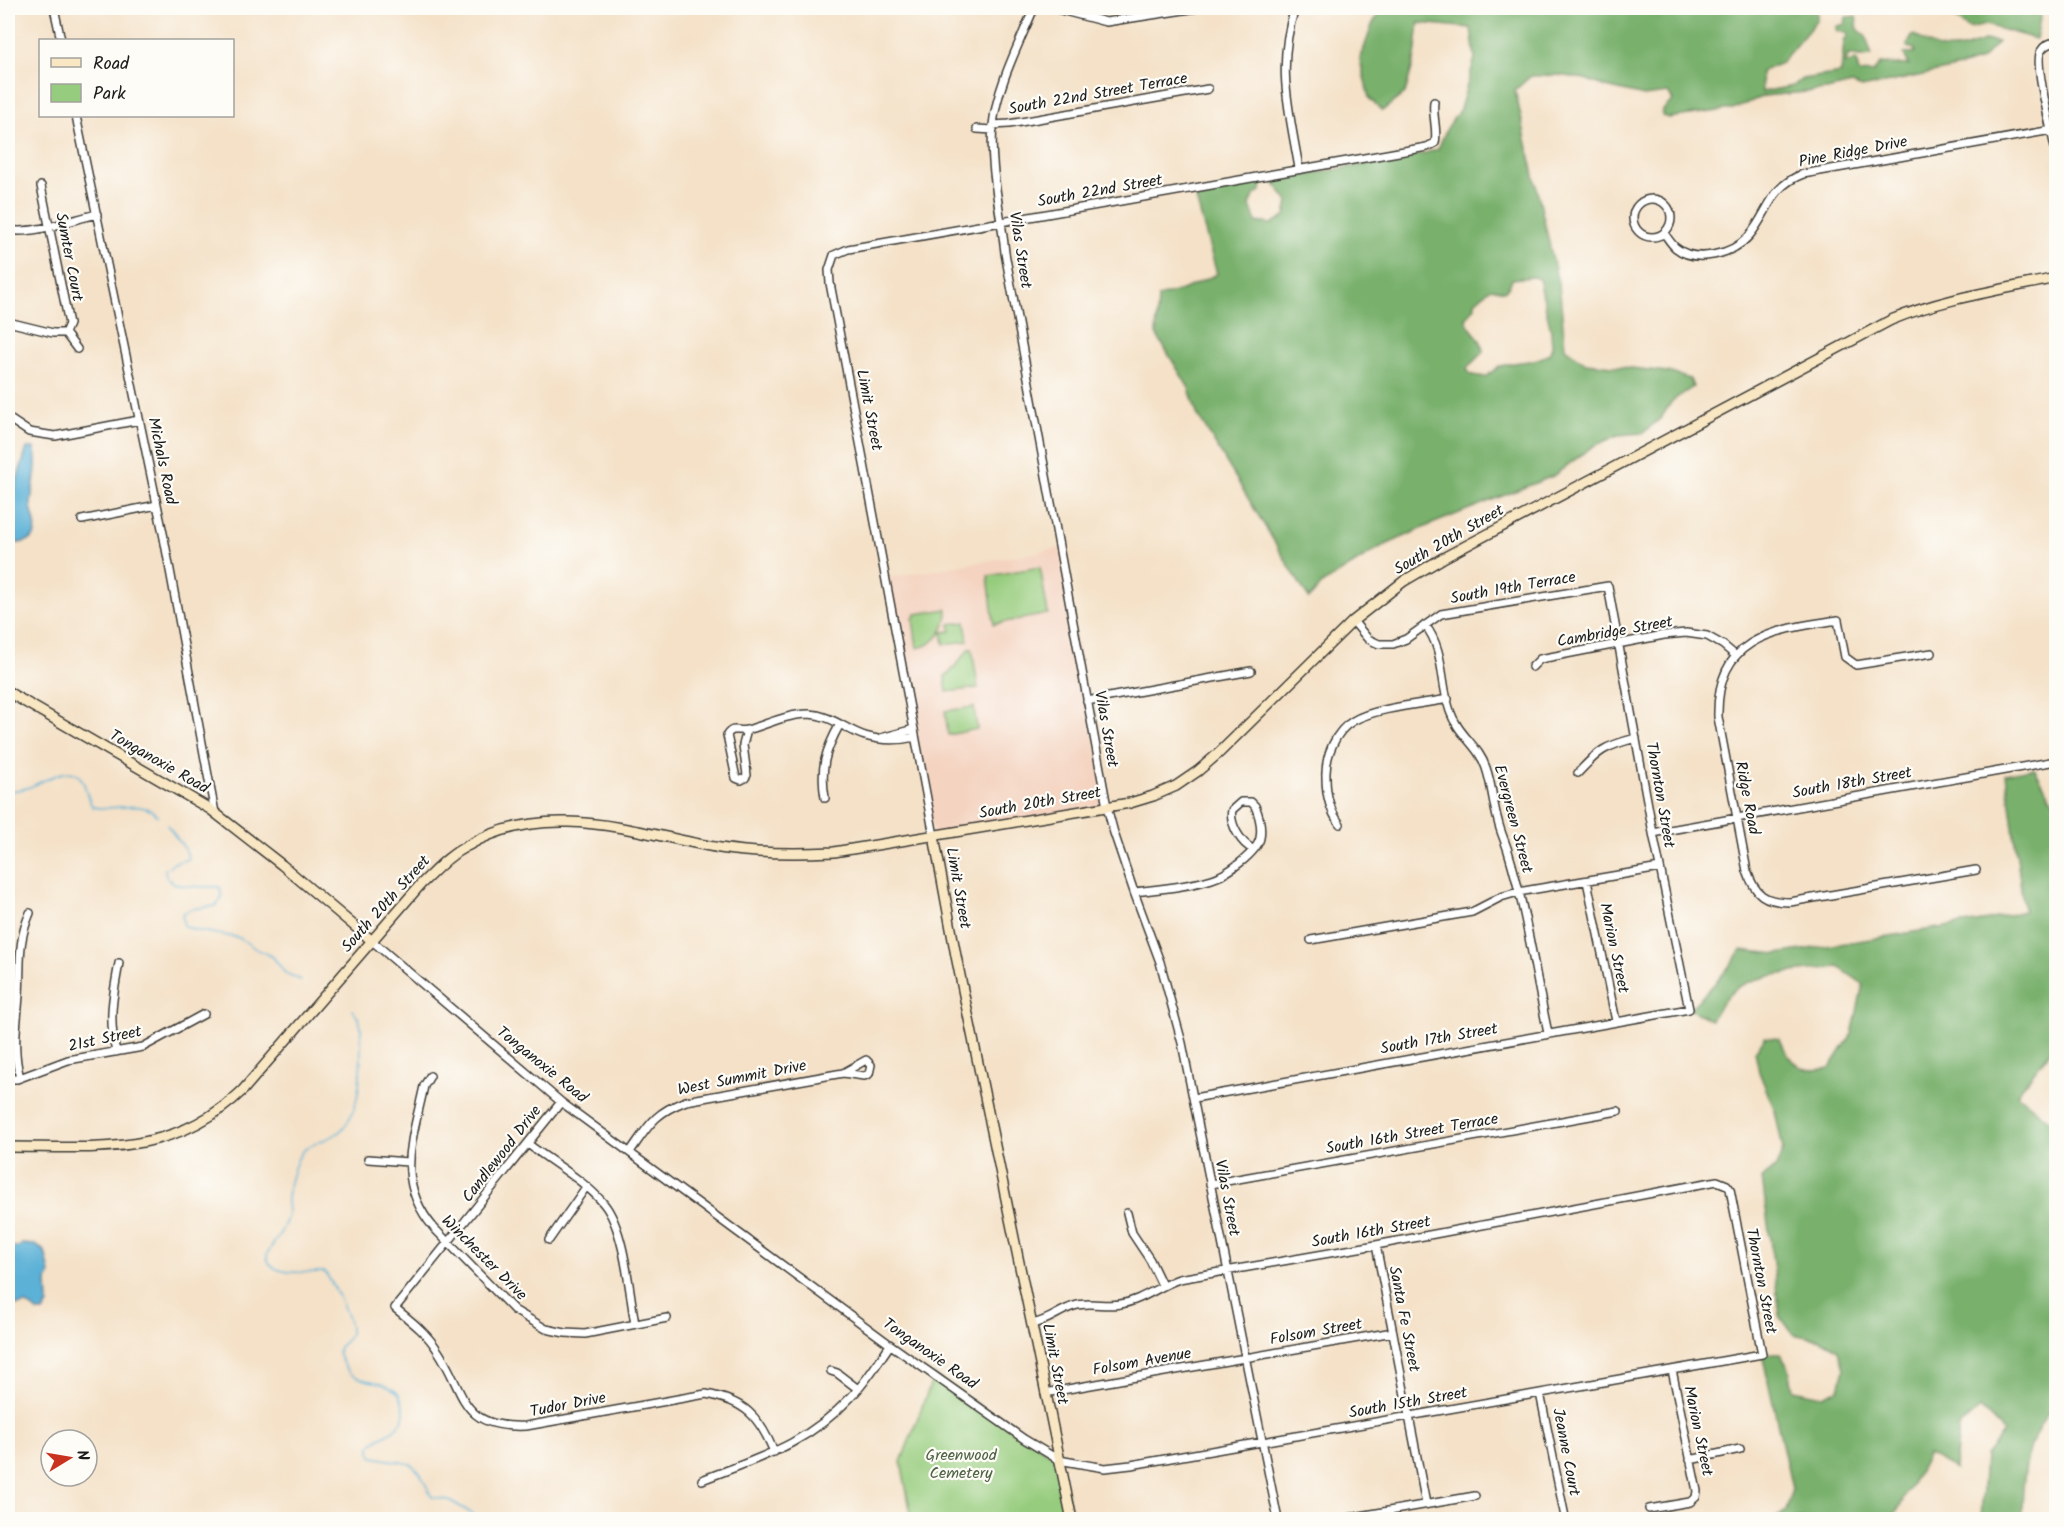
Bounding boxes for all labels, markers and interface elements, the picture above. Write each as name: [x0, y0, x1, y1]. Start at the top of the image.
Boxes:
legend: [39, 39, 234, 117]
text: Road: [93, 50, 130, 79]
street label: South 22nd Street Terrace: [1007, 66, 1189, 122]
text: Park: [93, 80, 126, 109]
street label: Pine Ridge Drive: [1796, 129, 1910, 175]
street label: South 22nd Street: [1035, 168, 1165, 214]
street label: Sumter Court: [48, 210, 90, 304]
street label: Vilas Street: [1002, 210, 1039, 291]
street label: Limit Street: [849, 367, 889, 454]
street label: Michals Road: [141, 415, 184, 508]
street label: South 20th Street: [1389, 498, 1510, 582]
street label: South 19th Terrace: [1448, 565, 1578, 611]
street label: Cambridge Street: [1555, 609, 1676, 654]
street label: Vilas Street: [1087, 689, 1125, 770]
street label: Tonganoxie Road: [104, 723, 214, 801]
street label: Thornton Street: [1638, 740, 1682, 851]
street label: Ridge Road: [1728, 759, 1767, 838]
street label: South 18th Street: [1790, 760, 1915, 806]
street label: Evergreen Street: [1487, 762, 1540, 877]
street label: South 20th Street: [977, 780, 1104, 826]
street label: Limit Street: [939, 845, 978, 931]
street label: South 20th Street: [335, 849, 437, 958]
street label: Marion Street: [1592, 900, 1636, 996]
street label: South 17th Street: [1378, 1016, 1500, 1062]
street label: 21st Street: [66, 1019, 145, 1059]
street label: Tonganoxie Road: [491, 1020, 594, 1110]
street label: West Summit Drive: [676, 1053, 808, 1103]
street label: Candlewood Drive: [456, 1100, 548, 1208]
street label: South 16th Street Terrace: [1324, 1107, 1500, 1161]
street label: Vilas Street: [1207, 1158, 1247, 1239]
street label: Winchester Drive: [435, 1209, 533, 1307]
street label: South 16th Street: [1310, 1209, 1433, 1255]
street label: Thornton Street: [1739, 1226, 1784, 1337]
street label: Santa Fe Street: [1382, 1264, 1427, 1375]
street label: Folsom Street: [1268, 1311, 1365, 1352]
street label: Tonganoxie Road: [877, 1312, 984, 1397]
street label: Limit Street: [1035, 1321, 1075, 1408]
street label: Folsom Avenue: [1091, 1341, 1193, 1383]
street label: South 15th Street: [1347, 1380, 1470, 1426]
street label: Marion Street: [1676, 1383, 1720, 1479]
street label: Tudor Drive: [528, 1385, 608, 1425]
street label: Jeanne Court: [1545, 1406, 1587, 1499]
north arrow: [39, 1428, 99, 1488]
park label: Greenwood Cemetery: [925, 1443, 998, 1486]
text: N: [69, 1448, 95, 1463]

